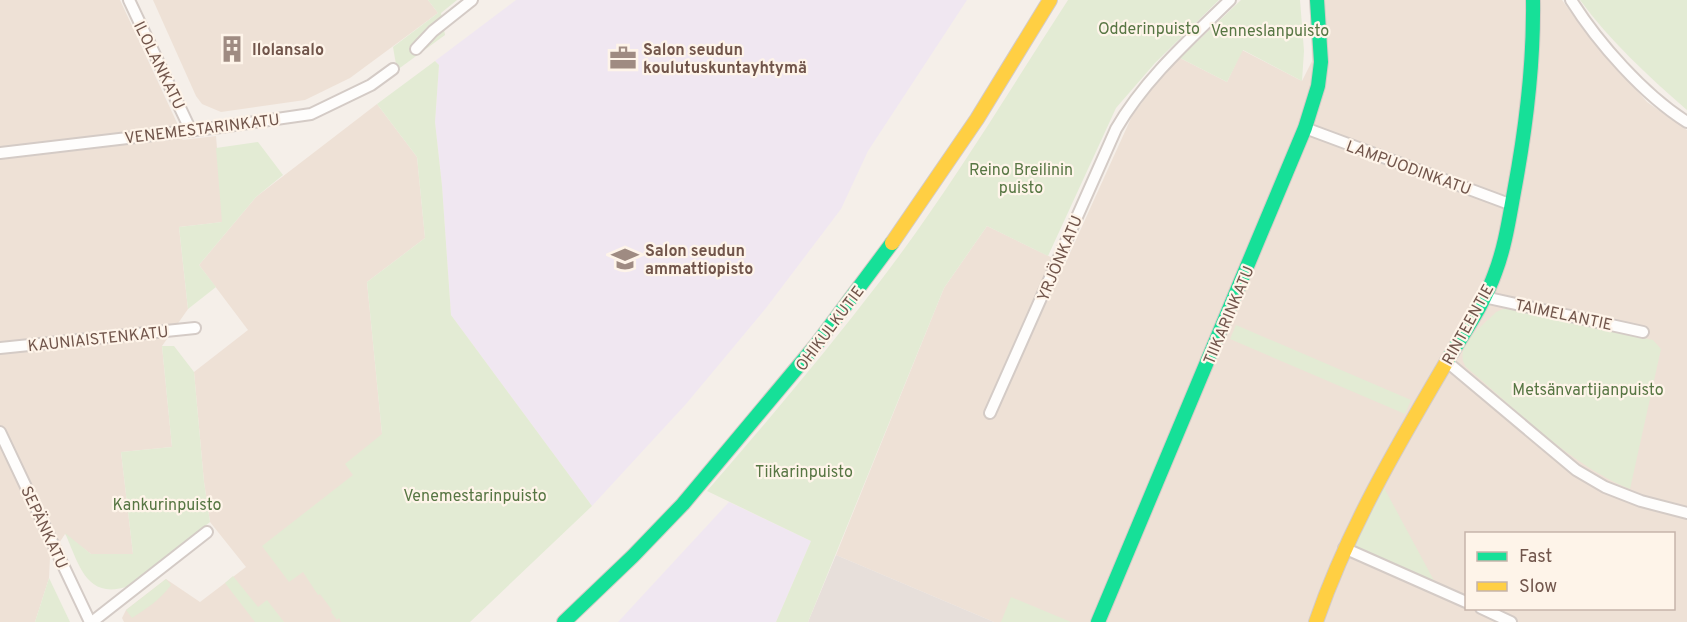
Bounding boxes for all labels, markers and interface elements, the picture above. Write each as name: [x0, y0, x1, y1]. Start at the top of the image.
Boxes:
street label: ILOLANKATU: [128, 18, 188, 113]
park label: Odderinpuisto: [1098, 20, 1200, 40]
park label: Venneslanpuisto: [1211, 22, 1329, 42]
building icon: Ilolansalo: [217, 34, 247, 64]
place label: Ilolansalo: [252, 41, 324, 61]
place label: Salon seudun koulutuskuntayhtymä: [643, 41, 807, 79]
office icon: Salon seudun koulutuskuntayhtymä: [608, 43, 638, 73]
street label: VENEMESTARINKATU: [124, 111, 281, 149]
street label: LAMPUODINKATU: [1343, 137, 1474, 201]
park label: Reino Breilinin puisto: [969, 161, 1073, 199]
street label: YRJÖNKATU: [1032, 212, 1088, 305]
place label: Salon seudun ammattiopisto: [645, 242, 753, 280]
school or university icon: Salon seudun ammattiopisto: [610, 244, 640, 274]
street label: TIIKARINKATU: [1200, 263, 1260, 368]
street label: RINTEENTIE: [1438, 281, 1499, 369]
street label: OHIKULKUTIE: [792, 283, 869, 376]
street label: TAIMELANTIE: [1513, 296, 1614, 336]
street label: KAUNIAISTENKATU: [27, 323, 170, 357]
park label: Metsänvartijanpuisto: [1512, 381, 1664, 401]
park label: Tiikarinpuisto: [755, 463, 853, 483]
street label: SEPÄNKATU: [15, 483, 72, 572]
park label: Venemestarinpuisto: [403, 487, 547, 507]
park label: Kankurinpuisto: [112, 496, 222, 516]
legend: [1465, 532, 1675, 610]
text: Fast: [1519, 546, 1552, 569]
text: Slow: [1519, 576, 1557, 599]

